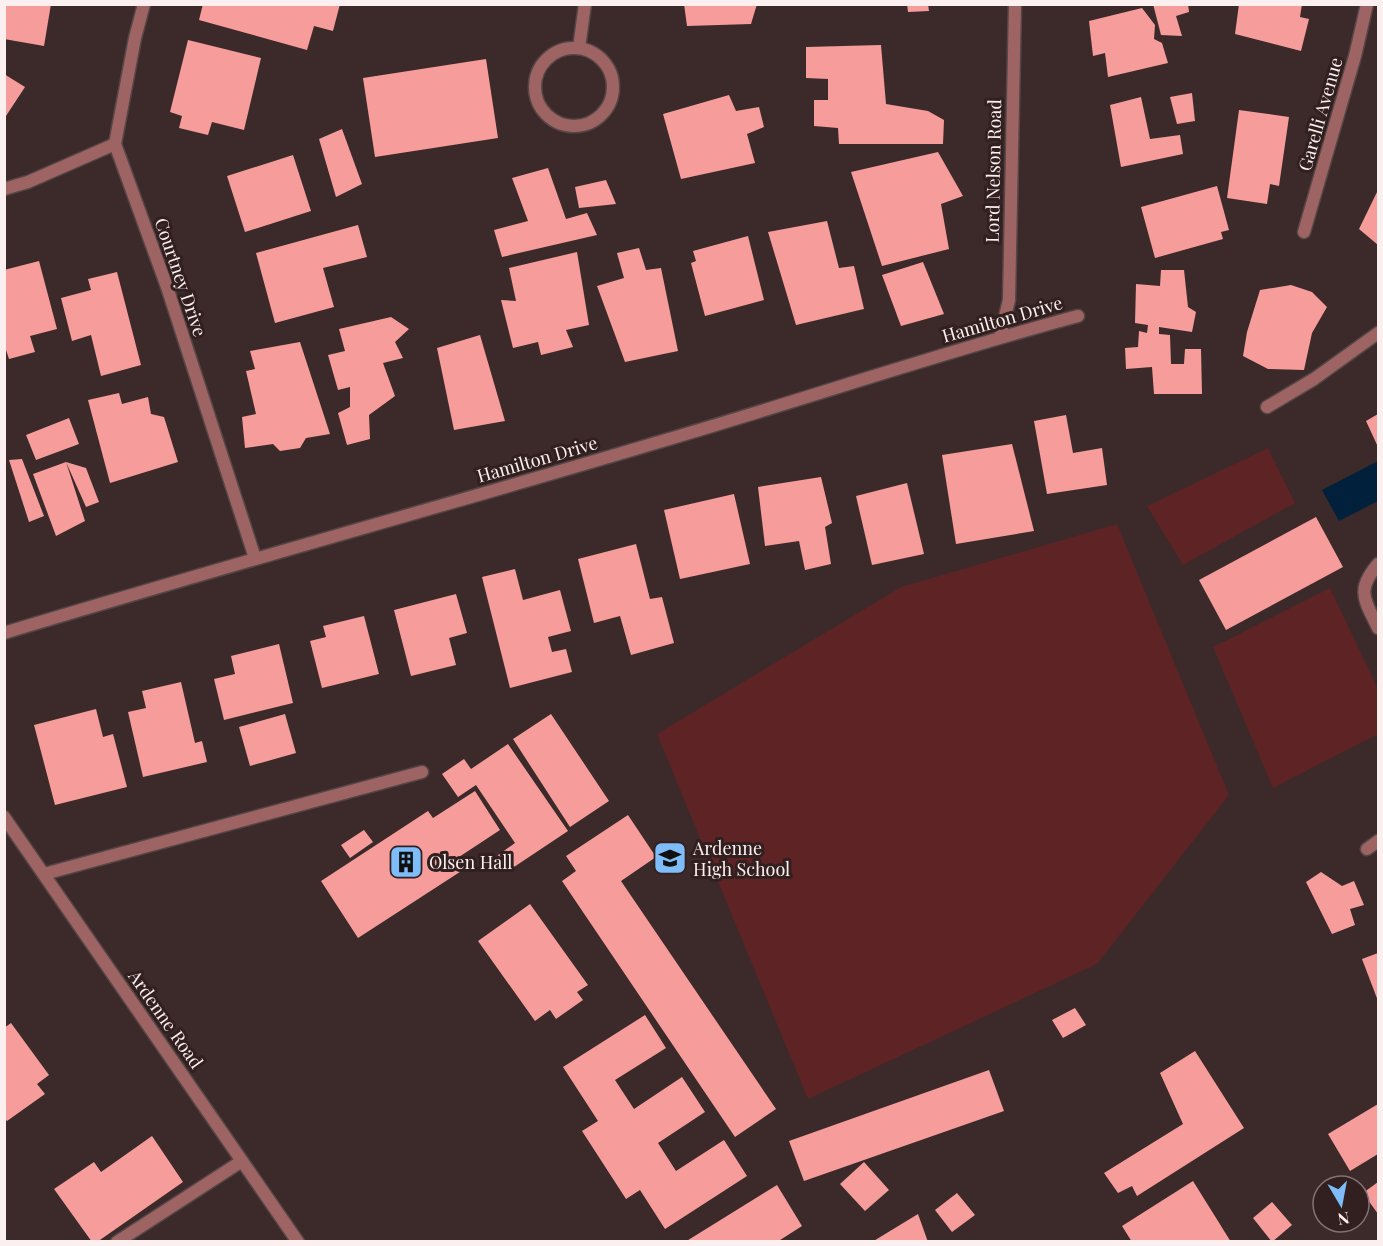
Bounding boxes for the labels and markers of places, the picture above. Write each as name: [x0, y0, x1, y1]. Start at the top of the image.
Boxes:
place label: Ardenne High School: [692, 836, 790, 881]
school or university icon: Ardenne High School: [652, 840, 688, 876]
building icon: Olsen Hall: [388, 844, 424, 880]
place label: Olsen Hall: [429, 850, 512, 874]

